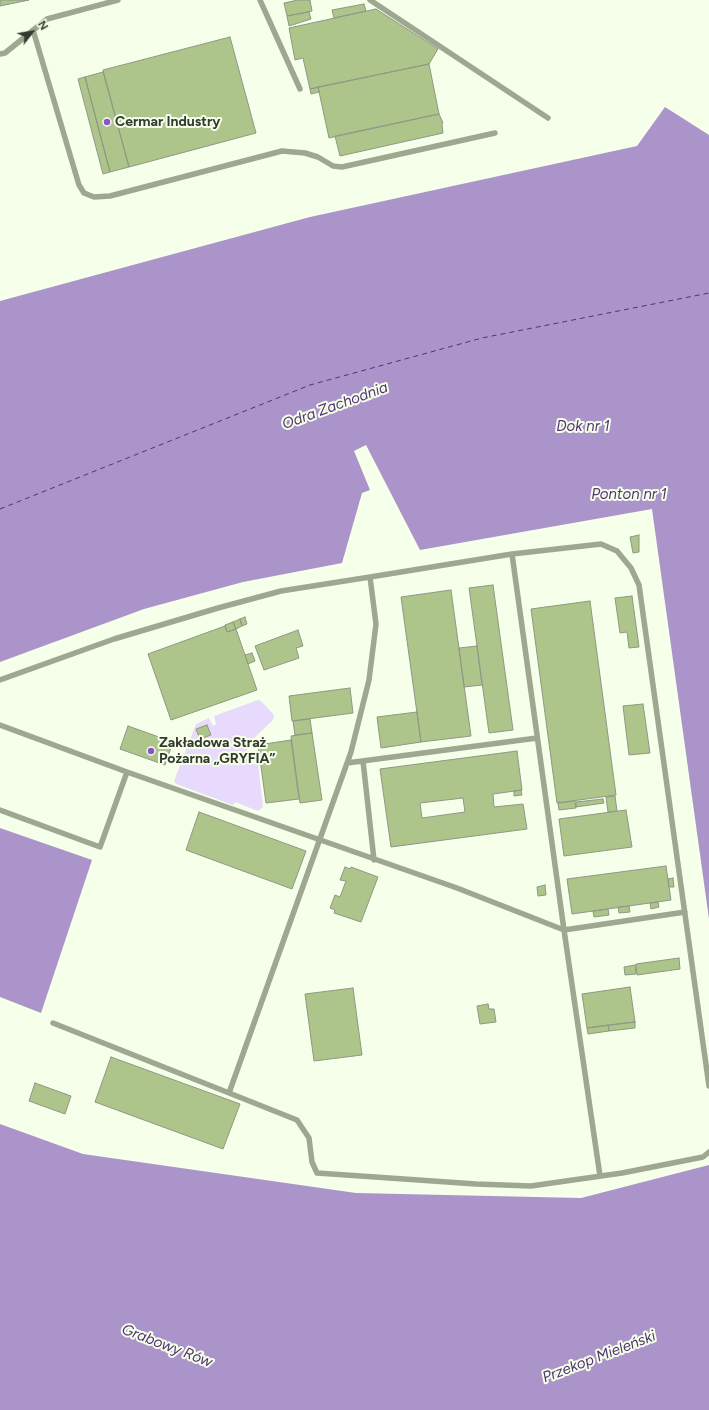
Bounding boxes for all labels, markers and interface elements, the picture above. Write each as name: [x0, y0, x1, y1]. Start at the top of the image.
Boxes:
north arrow: [12, 12, 52, 52]
text: N: [35, 19, 50, 33]
place label: Cermar Industry: [115, 114, 220, 130]
marker: Cermar Industry: [102, 117, 112, 127]
water label: Odra Zachodnia: [280, 379, 390, 433]
water label: Dok nr 1: [556, 418, 610, 436]
water label: Ponton nr 1: [591, 486, 667, 504]
place label: Zakładowa Straż Pożarna „GRYFIA”: [159, 735, 275, 768]
marker: Zakładowa Straż Pożarna „GRYFIA”: [146, 746, 156, 756]
water label: Grabowy Rów: [119, 1320, 215, 1372]
water label: Przekop Mieleński: [540, 1327, 658, 1387]

